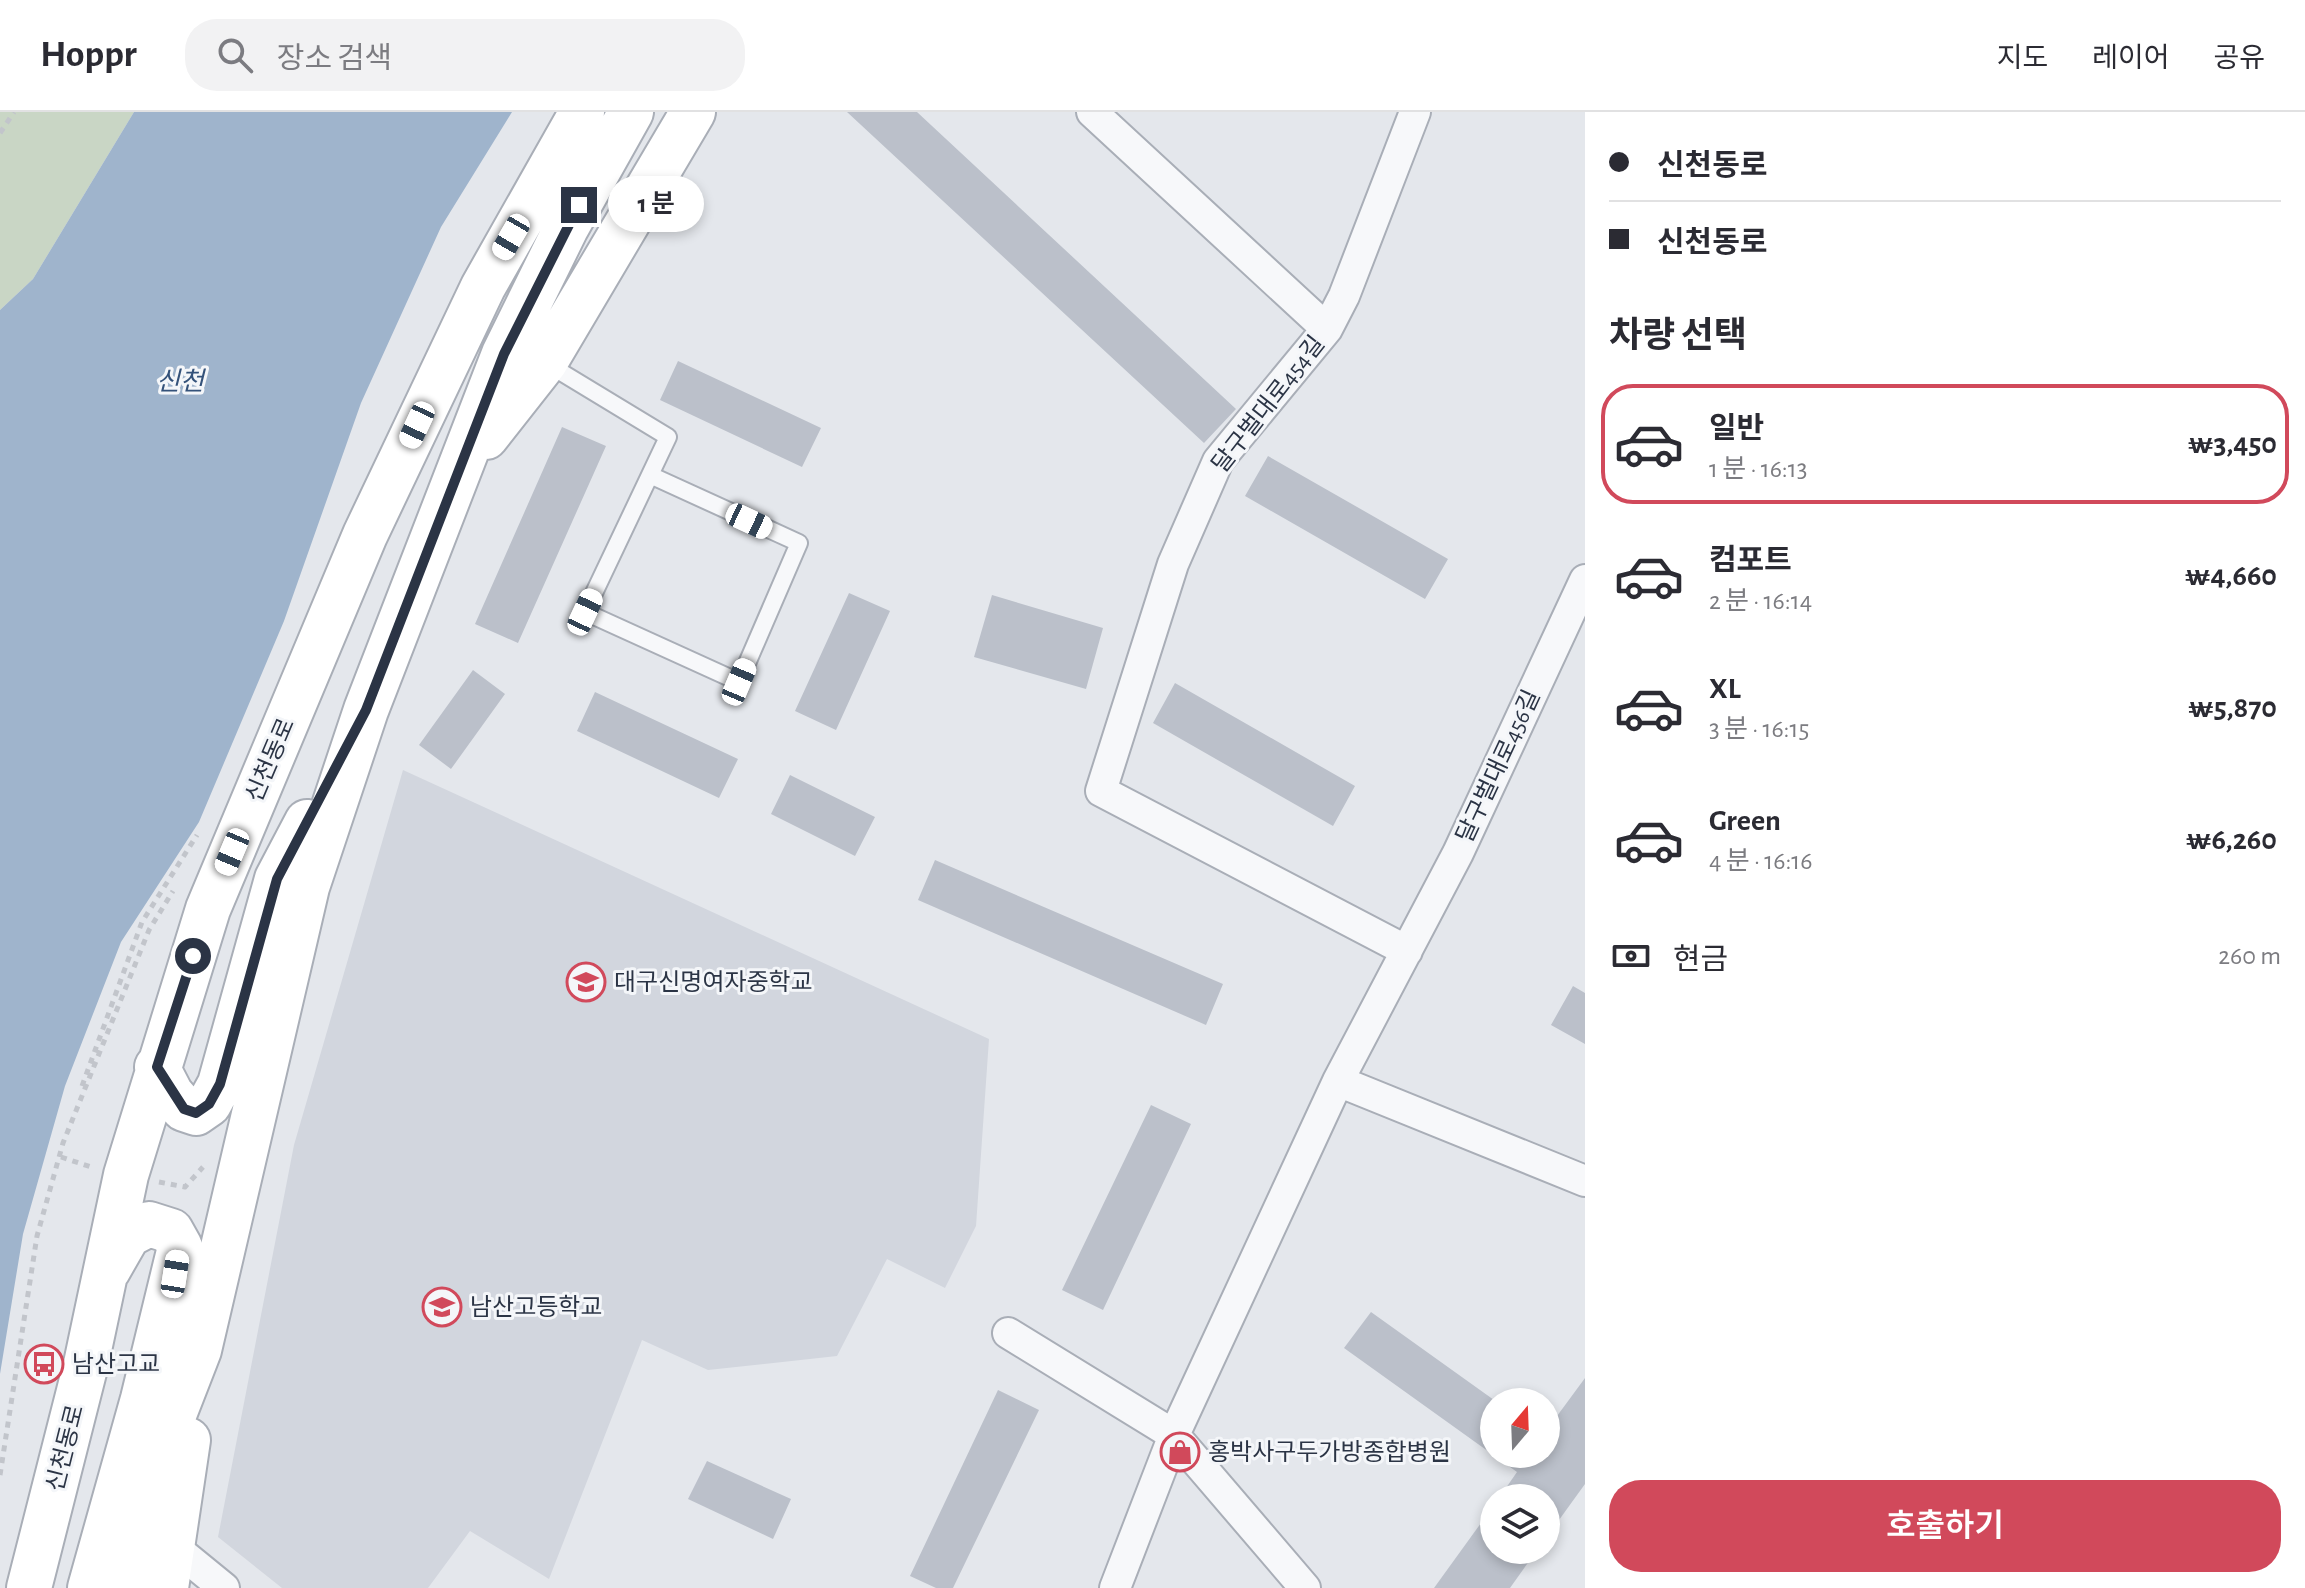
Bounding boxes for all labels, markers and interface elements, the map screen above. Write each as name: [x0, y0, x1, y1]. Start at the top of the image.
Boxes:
search box: [185, 19, 745, 91]
icon: search: [213, 33, 257, 77]
text: Hoppr: [40, 36, 137, 74]
text: 장소 검색: [277, 44, 392, 74]
text: 지도: [1997, 45, 2048, 73]
text: 레이어: [2092, 45, 2169, 73]
text: 공유: [2213, 45, 2265, 73]
text: 신천동로: [1657, 151, 1767, 181]
callout: 1 분: [607, 177, 703, 233]
route end: [561, 187, 597, 223]
text: 1 분: [637, 191, 675, 217]
car: [489, 210, 533, 264]
text: 신천동로: [1657, 228, 1767, 258]
text: 차량 선택: [1609, 318, 1747, 354]
street label: 달구벌대로454길: [1208, 331, 1329, 477]
water label: 신천: [156, 368, 207, 395]
car: [396, 398, 438, 452]
icon: car: [1613, 408, 1685, 480]
text: 일반: [1709, 414, 1764, 444]
text: ₩3,450: [2188, 429, 2277, 459]
text: 1 분 · 16:13: [1709, 456, 1807, 482]
car: [722, 500, 776, 542]
icon: car: [1613, 540, 1685, 612]
text: 컴포트: [1709, 546, 1792, 576]
text: ₩4,660: [2185, 561, 2277, 591]
car: [564, 585, 606, 639]
text: 2 분 · 16:14: [1709, 588, 1812, 614]
car: [719, 655, 759, 709]
icon: car: [1613, 672, 1685, 744]
text: XL: [1709, 674, 1741, 704]
street label: 달구벌대로456길: [1452, 686, 1545, 846]
text: ₩5,870: [2188, 693, 2277, 723]
street label: 신천동로: [242, 715, 299, 806]
text: 3 분 · 16:15: [1709, 716, 1809, 742]
icon: car: [1613, 804, 1685, 876]
text: Green: [1709, 806, 1781, 836]
car: [212, 825, 252, 879]
text: ₩6,260: [2186, 825, 2277, 855]
text: 4 분 · 16:16: [1709, 848, 1813, 874]
icon: cash: [1609, 934, 1653, 978]
route start: [175, 938, 211, 974]
text: 260 m: [2218, 943, 2281, 969]
text: 현금: [1673, 945, 1728, 975]
school or university icon: 대구신명여자중학교: [565, 961, 607, 1003]
place label: 대구신명여자중학교: [614, 969, 813, 995]
car: [159, 1248, 191, 1300]
school or university icon: 남산고등학교: [421, 1286, 463, 1328]
place label: 남산고등학교: [470, 1294, 602, 1320]
bus stop icon: 남산고교: [23, 1343, 65, 1385]
place label: 남산고교: [72, 1352, 160, 1377]
north arrow: [1480, 1388, 1560, 1468]
map controls: [1480, 1388, 1560, 1564]
street label: 신천동로: [43, 1402, 88, 1494]
shop icon: 홍박사구두가방종합병원: [1159, 1431, 1201, 1473]
place label: 홍박사구두가방종합병원: [1208, 1439, 1451, 1465]
button: 호출하기: [1609, 1480, 2281, 1572]
button: layers: [1480, 1484, 1560, 1564]

